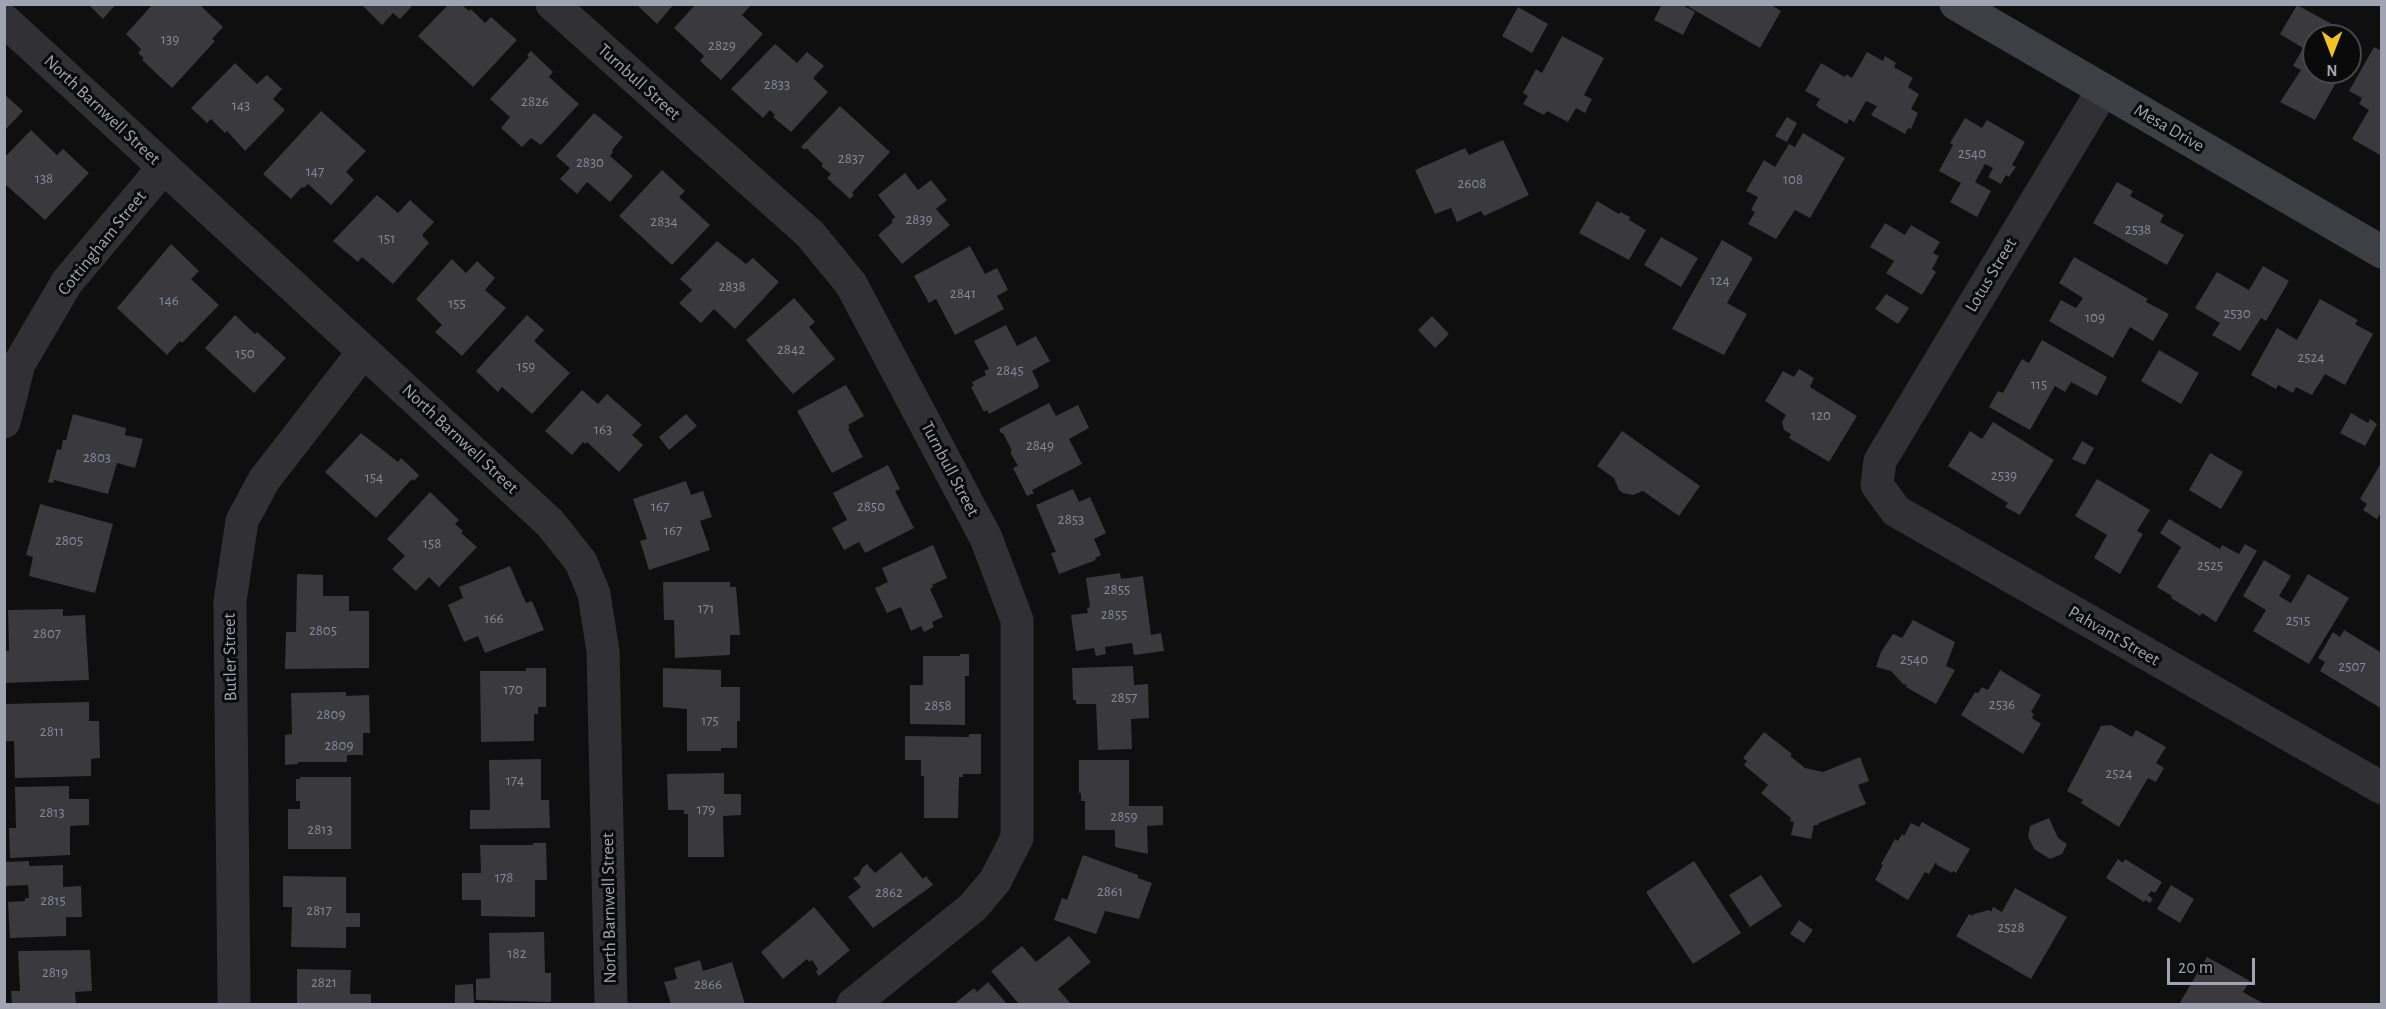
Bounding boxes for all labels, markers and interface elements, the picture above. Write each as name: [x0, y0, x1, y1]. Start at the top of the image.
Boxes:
north arrow: [2302, 24, 2362, 84]
house number: 139: [161, 30, 179, 48]
house number: 2829: [708, 36, 736, 54]
street label: Turnbull Street: [593, 39, 685, 125]
street label: North Barnwell Street: [39, 50, 165, 170]
text: N: [2326, 62, 2338, 78]
house number: 2833: [764, 75, 790, 93]
house number: 2826: [521, 92, 549, 110]
house number: 143: [232, 96, 250, 114]
street label: Mesa Drive: [2130, 99, 2208, 157]
house number: 2540: [1958, 144, 1986, 162]
house number: 2837: [838, 149, 864, 167]
house number: 2830: [576, 153, 604, 171]
house number: 147: [306, 162, 324, 180]
house number: 138: [35, 169, 53, 187]
house number: 108: [1783, 170, 1803, 188]
house number: 2608: [1458, 174, 1486, 192]
street label: Cottingham Street: [53, 186, 151, 300]
house number: 2839: [905, 210, 933, 228]
house number: 2834: [650, 212, 678, 230]
house number: 2538: [2125, 220, 2151, 238]
house number: 151: [379, 229, 395, 247]
street label: Lotus Street: [1960, 234, 2022, 316]
house number: 124: [1710, 271, 1730, 289]
house number: 2838: [718, 277, 746, 295]
house number: 2841: [950, 284, 976, 302]
house number: 146: [159, 291, 179, 309]
house number: 155: [448, 294, 466, 312]
house number: 2530: [2223, 304, 2251, 322]
house number: 109: [2085, 308, 2105, 326]
house number: 2842: [777, 340, 805, 358]
house number: 150: [235, 344, 255, 362]
house number: 2524: [2297, 348, 2325, 366]
house number: 159: [517, 357, 535, 375]
house number: 2845: [996, 361, 1024, 379]
house number: 115: [2031, 375, 2047, 393]
street label: North Barnwell Street: [397, 379, 523, 499]
house number: 120: [1811, 406, 1831, 424]
street label: Turnbull Street: [916, 418, 984, 520]
house number: 163: [594, 420, 612, 438]
house number: 2849: [1026, 436, 1054, 454]
house number: 2803: [83, 448, 111, 466]
house number: 2539: [1991, 466, 2017, 484]
house number: 154: [365, 468, 383, 486]
house number: 167: [651, 497, 669, 515]
house number: 2850: [857, 497, 885, 515]
house number: 2853: [1058, 510, 1084, 528]
house number: 167: [664, 521, 682, 539]
house number: 2805: [55, 531, 83, 549]
house number: 158: [423, 534, 441, 552]
house number: 2525: [2197, 556, 2223, 574]
house number: 2855: [1104, 580, 1130, 598]
house number: 171: [698, 599, 714, 617]
street label: Pahvant Street: [2064, 601, 2164, 671]
house number: 2855: [1101, 605, 1127, 623]
house number: 166: [484, 609, 504, 627]
house number: 2515: [2286, 611, 2310, 629]
street label: Butler Street: [218, 613, 242, 701]
house number: 2805: [309, 621, 337, 639]
house number: 2807: [33, 624, 61, 642]
house number: 2540: [1900, 650, 1928, 668]
house number: 2507: [2338, 657, 2366, 675]
house number: 170: [503, 680, 523, 698]
house number: 2857: [1111, 688, 1137, 706]
house number: 2536: [1989, 695, 2015, 713]
house number: 2858: [924, 696, 952, 714]
house number: 2809: [317, 705, 345, 723]
house number: 175: [701, 711, 719, 729]
house number: 2811: [40, 722, 64, 740]
house number: 2809: [325, 736, 353, 754]
house number: 2524: [2105, 764, 2133, 782]
house number: 174: [506, 771, 524, 789]
house number: 179: [697, 800, 715, 818]
house number: 2813: [39, 803, 65, 821]
house number: 2859: [1110, 807, 1138, 825]
house number: 2813: [307, 820, 333, 838]
street label: North Barnwell Street: [597, 832, 621, 984]
house number: 178: [495, 868, 513, 886]
house number: 2861: [1097, 882, 1123, 900]
house number: 2862: [875, 883, 903, 901]
house number: 2815: [40, 891, 66, 909]
house number: 2817: [306, 901, 332, 919]
house number: 2528: [1997, 918, 2025, 936]
house number: 182: [507, 944, 527, 962]
scale bar: [2170, 946, 2258, 984]
text: 20 m: [2178, 959, 2213, 977]
house number: 2819: [42, 963, 68, 981]
house number: 2821: [311, 973, 337, 991]
house number: 2866: [694, 975, 722, 993]

